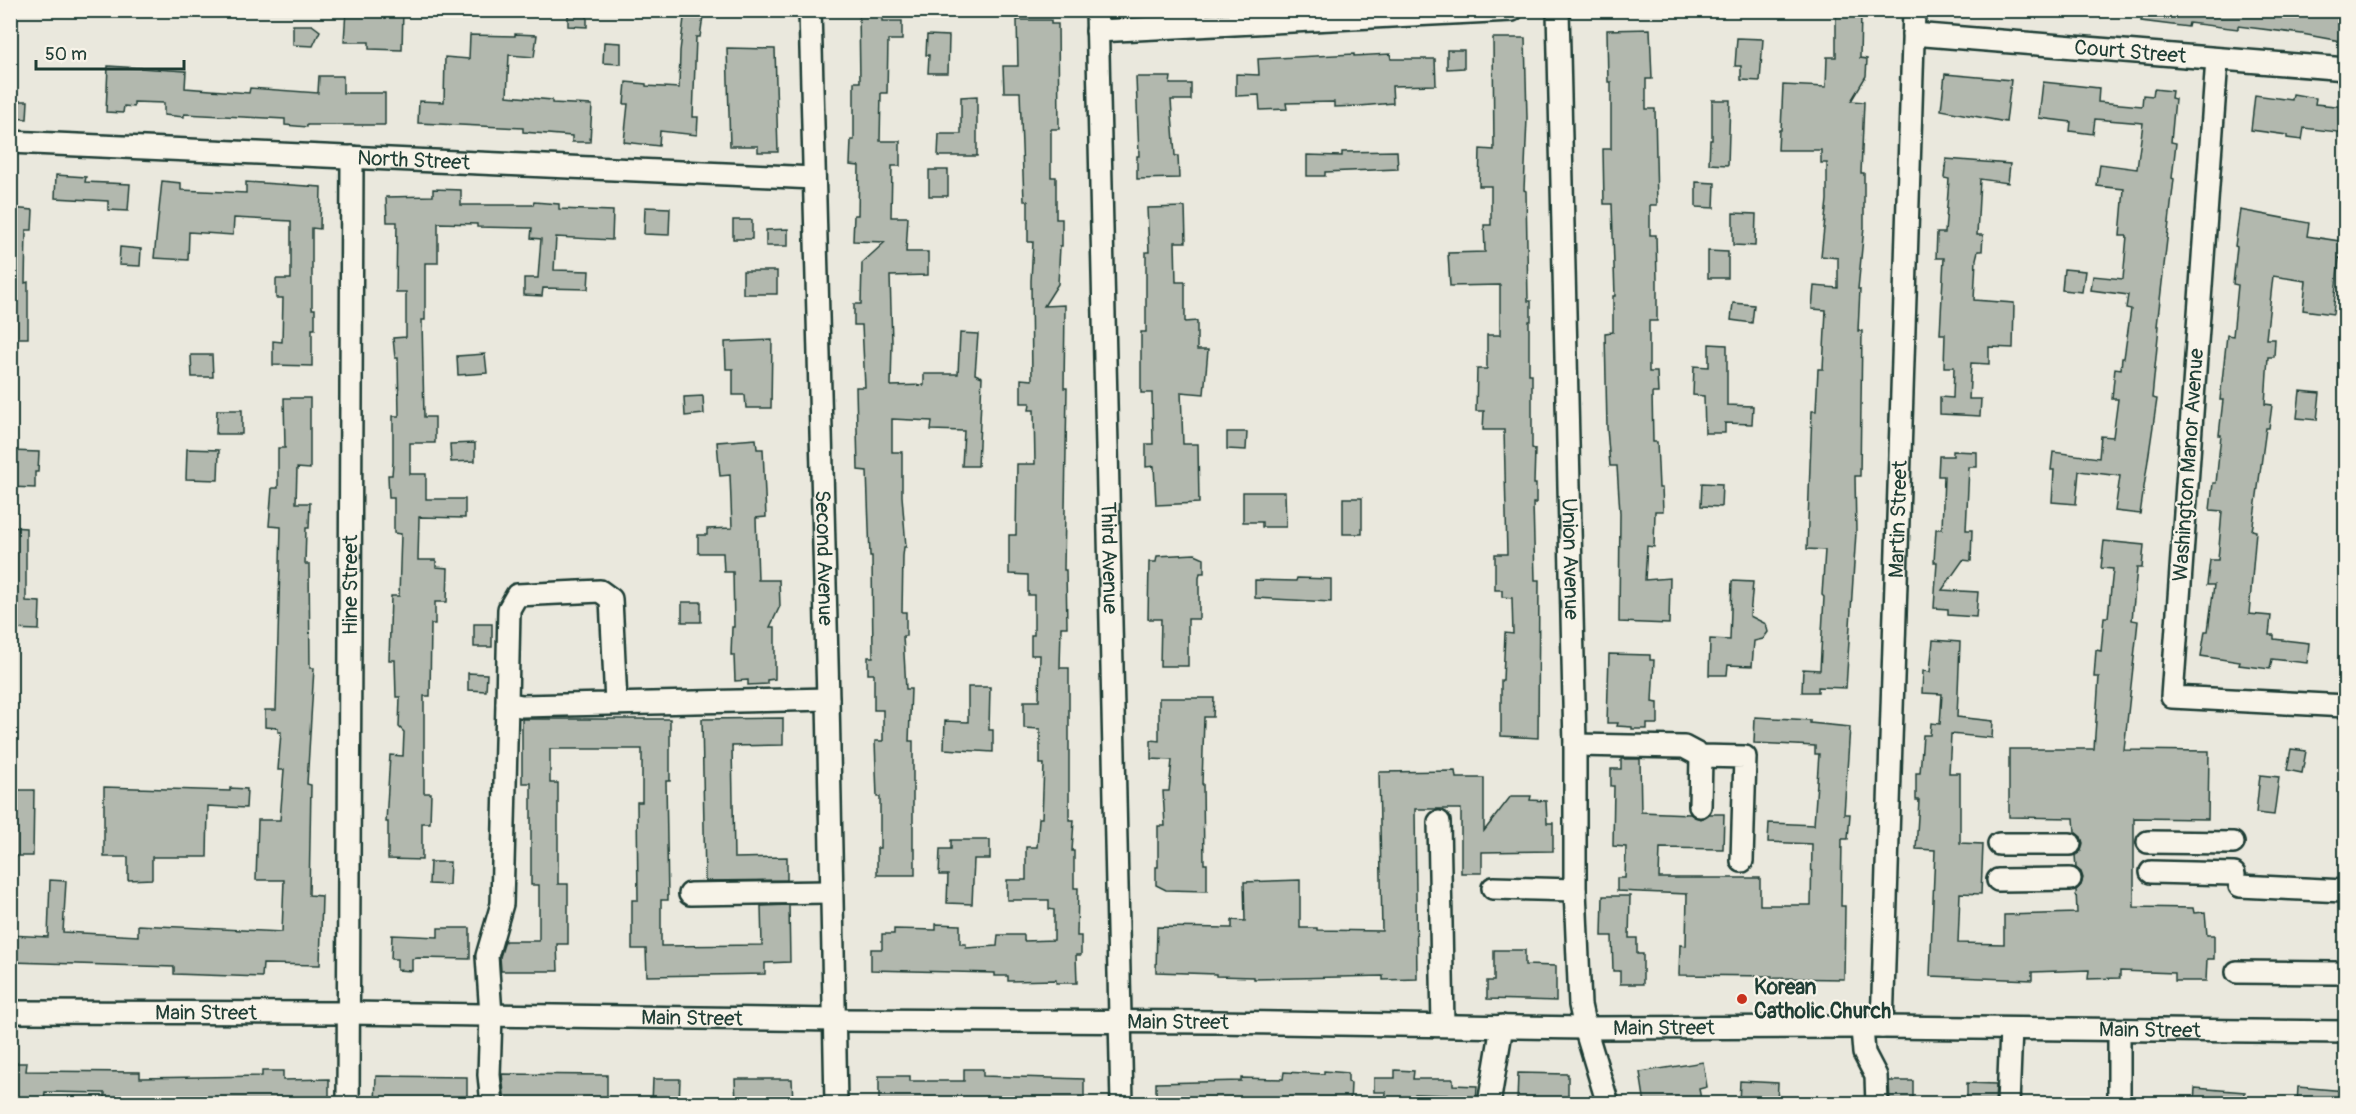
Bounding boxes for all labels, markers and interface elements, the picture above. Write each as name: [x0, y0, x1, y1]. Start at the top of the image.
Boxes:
scale bar: [36, 33, 184, 71]
street label: Court Street: [2073, 34, 2188, 70]
text: 50 m: [45, 43, 87, 66]
street label: North Street: [357, 145, 471, 177]
street label: Washington Manor Avenue: [2167, 347, 2210, 582]
street label: Martin Street: [1883, 459, 1914, 579]
street label: Second Avenue: [809, 490, 839, 627]
street label: Union Avenue: [1555, 498, 1585, 621]
street label: Third Avenue: [1094, 502, 1124, 615]
street label: Hine Street: [337, 534, 364, 635]
place label: Korean Catholic Church: [1754, 974, 1891, 1025]
marker: Korean Catholic Church: [1735, 992, 1749, 1006]
street label: Main Street: [155, 999, 257, 1027]
street label: Main Street: [641, 1004, 744, 1033]
street label: Main Street: [1127, 1009, 1230, 1036]
street label: Main Street: [1613, 1015, 1715, 1042]
street label: Main Street: [2099, 1016, 2201, 1044]

